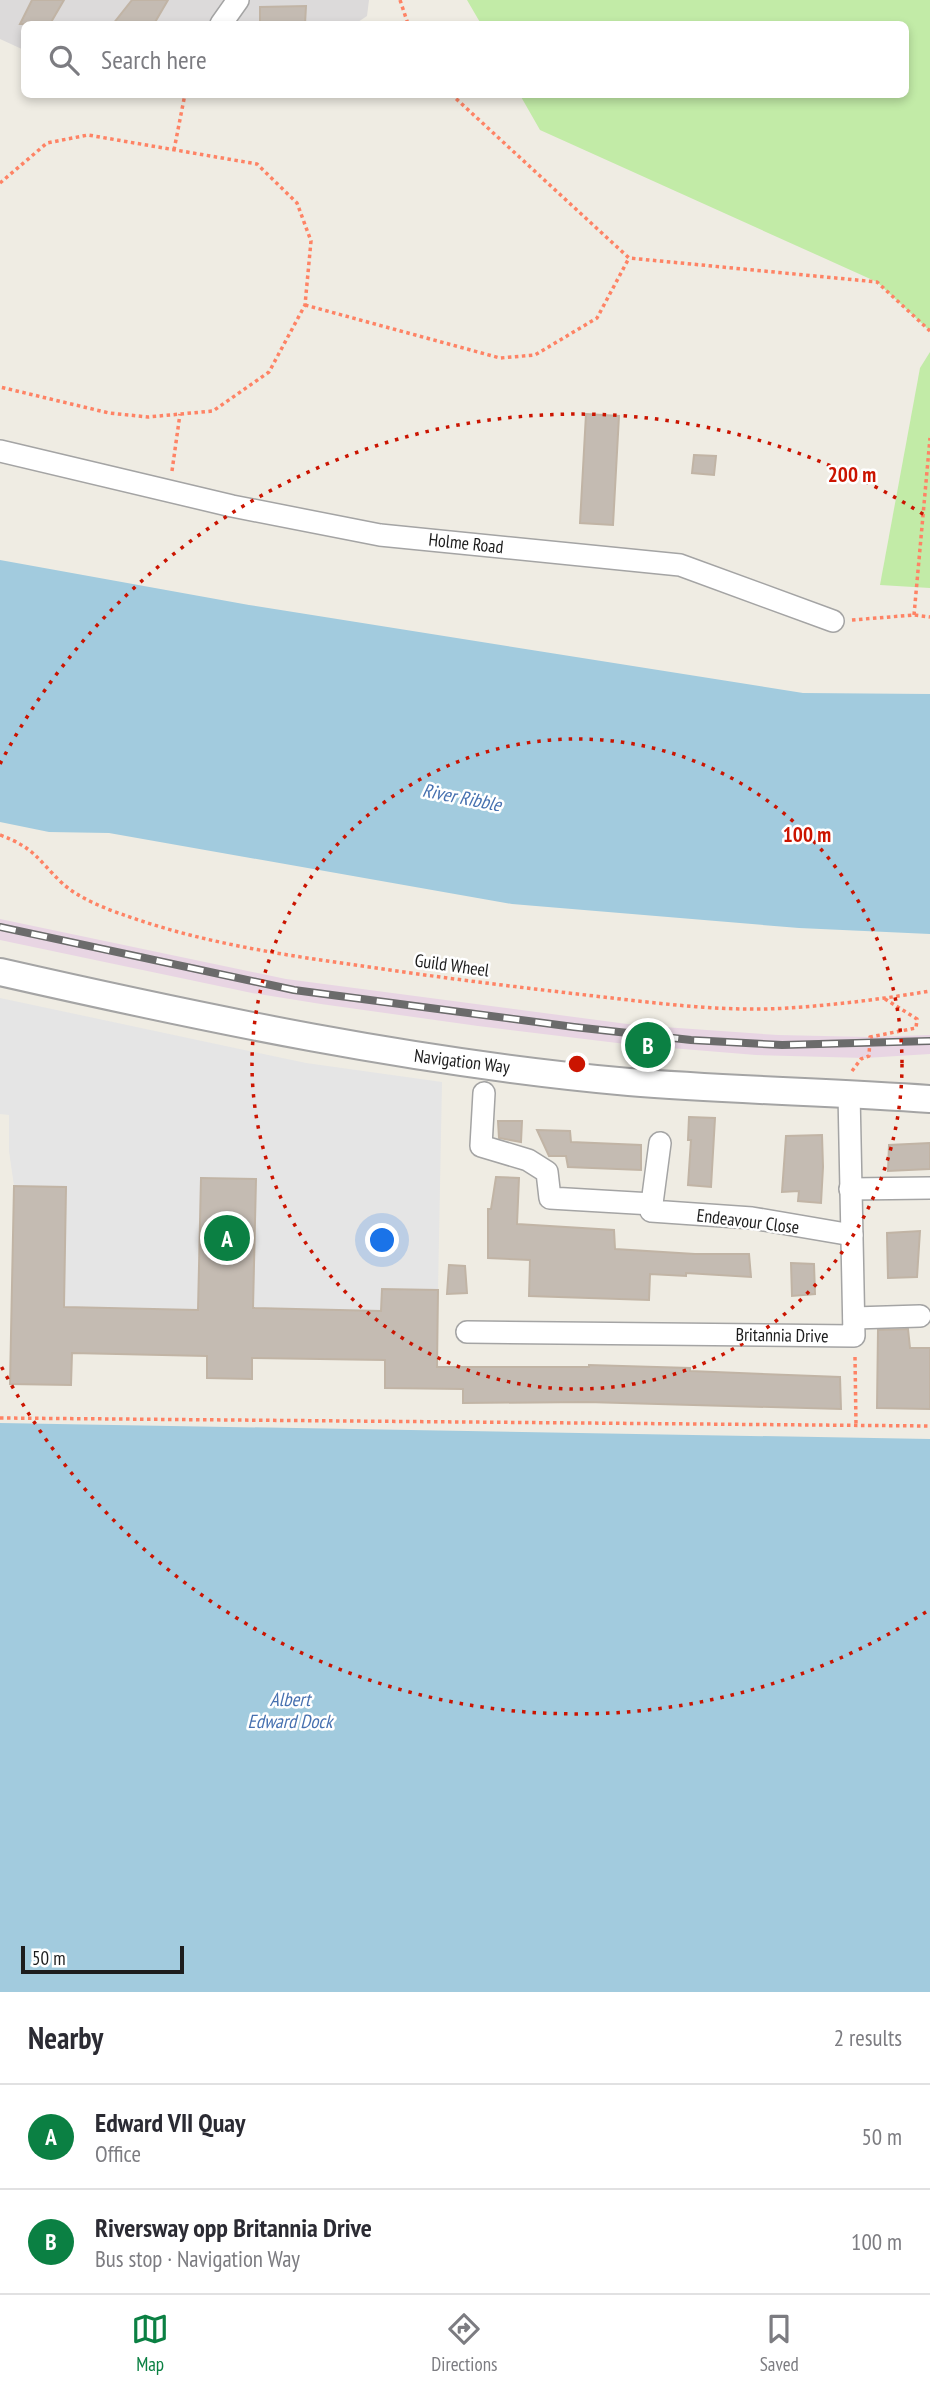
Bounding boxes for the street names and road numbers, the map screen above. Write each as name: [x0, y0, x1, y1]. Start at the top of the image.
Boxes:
street label: Holme Road: [427, 528, 505, 558]
street label: Guild Wheel: [413, 948, 492, 982]
street label: Navigation Way: [413, 1044, 511, 1078]
street label: Endeavour Close: [695, 1203, 801, 1239]
street label: Britannia Drive: [735, 1323, 829, 1347]

